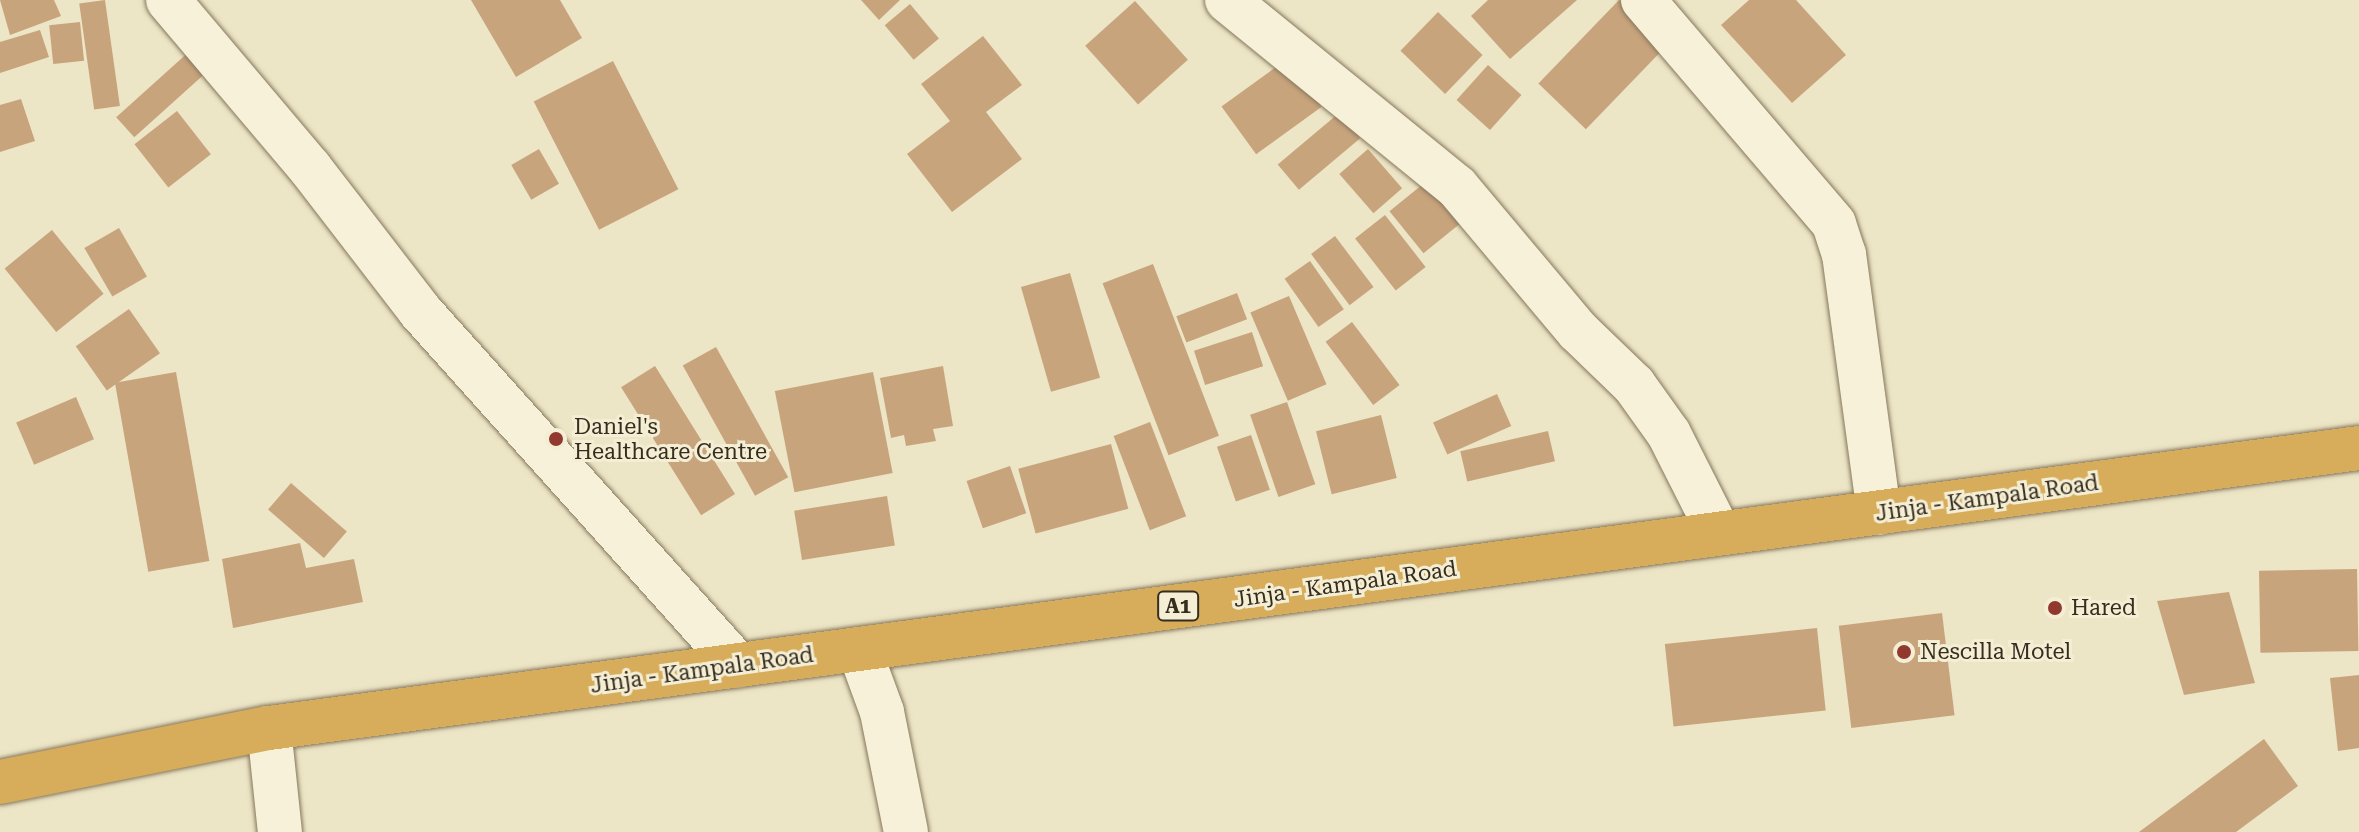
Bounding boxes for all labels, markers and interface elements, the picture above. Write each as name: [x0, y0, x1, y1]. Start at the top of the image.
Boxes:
place label: Daniel's Healthcare Centre: [574, 413, 767, 464]
marker: Daniel's Healthcare Centre: [545, 428, 567, 450]
street label: Jinja - Kampala Road: [1874, 469, 2100, 527]
street label: Jinja - Kampala Road: [1232, 555, 1458, 613]
road number: A1: [1156, 590, 1200, 622]
place label: Hared: [2071, 595, 2136, 621]
marker: Hared: [2046, 599, 2064, 617]
place label: Nescilla Motel: [1920, 639, 2071, 665]
street label: Jinja - Kampala Road: [589, 641, 815, 699]
marker: Nescilla Motel: [1895, 643, 1913, 661]

